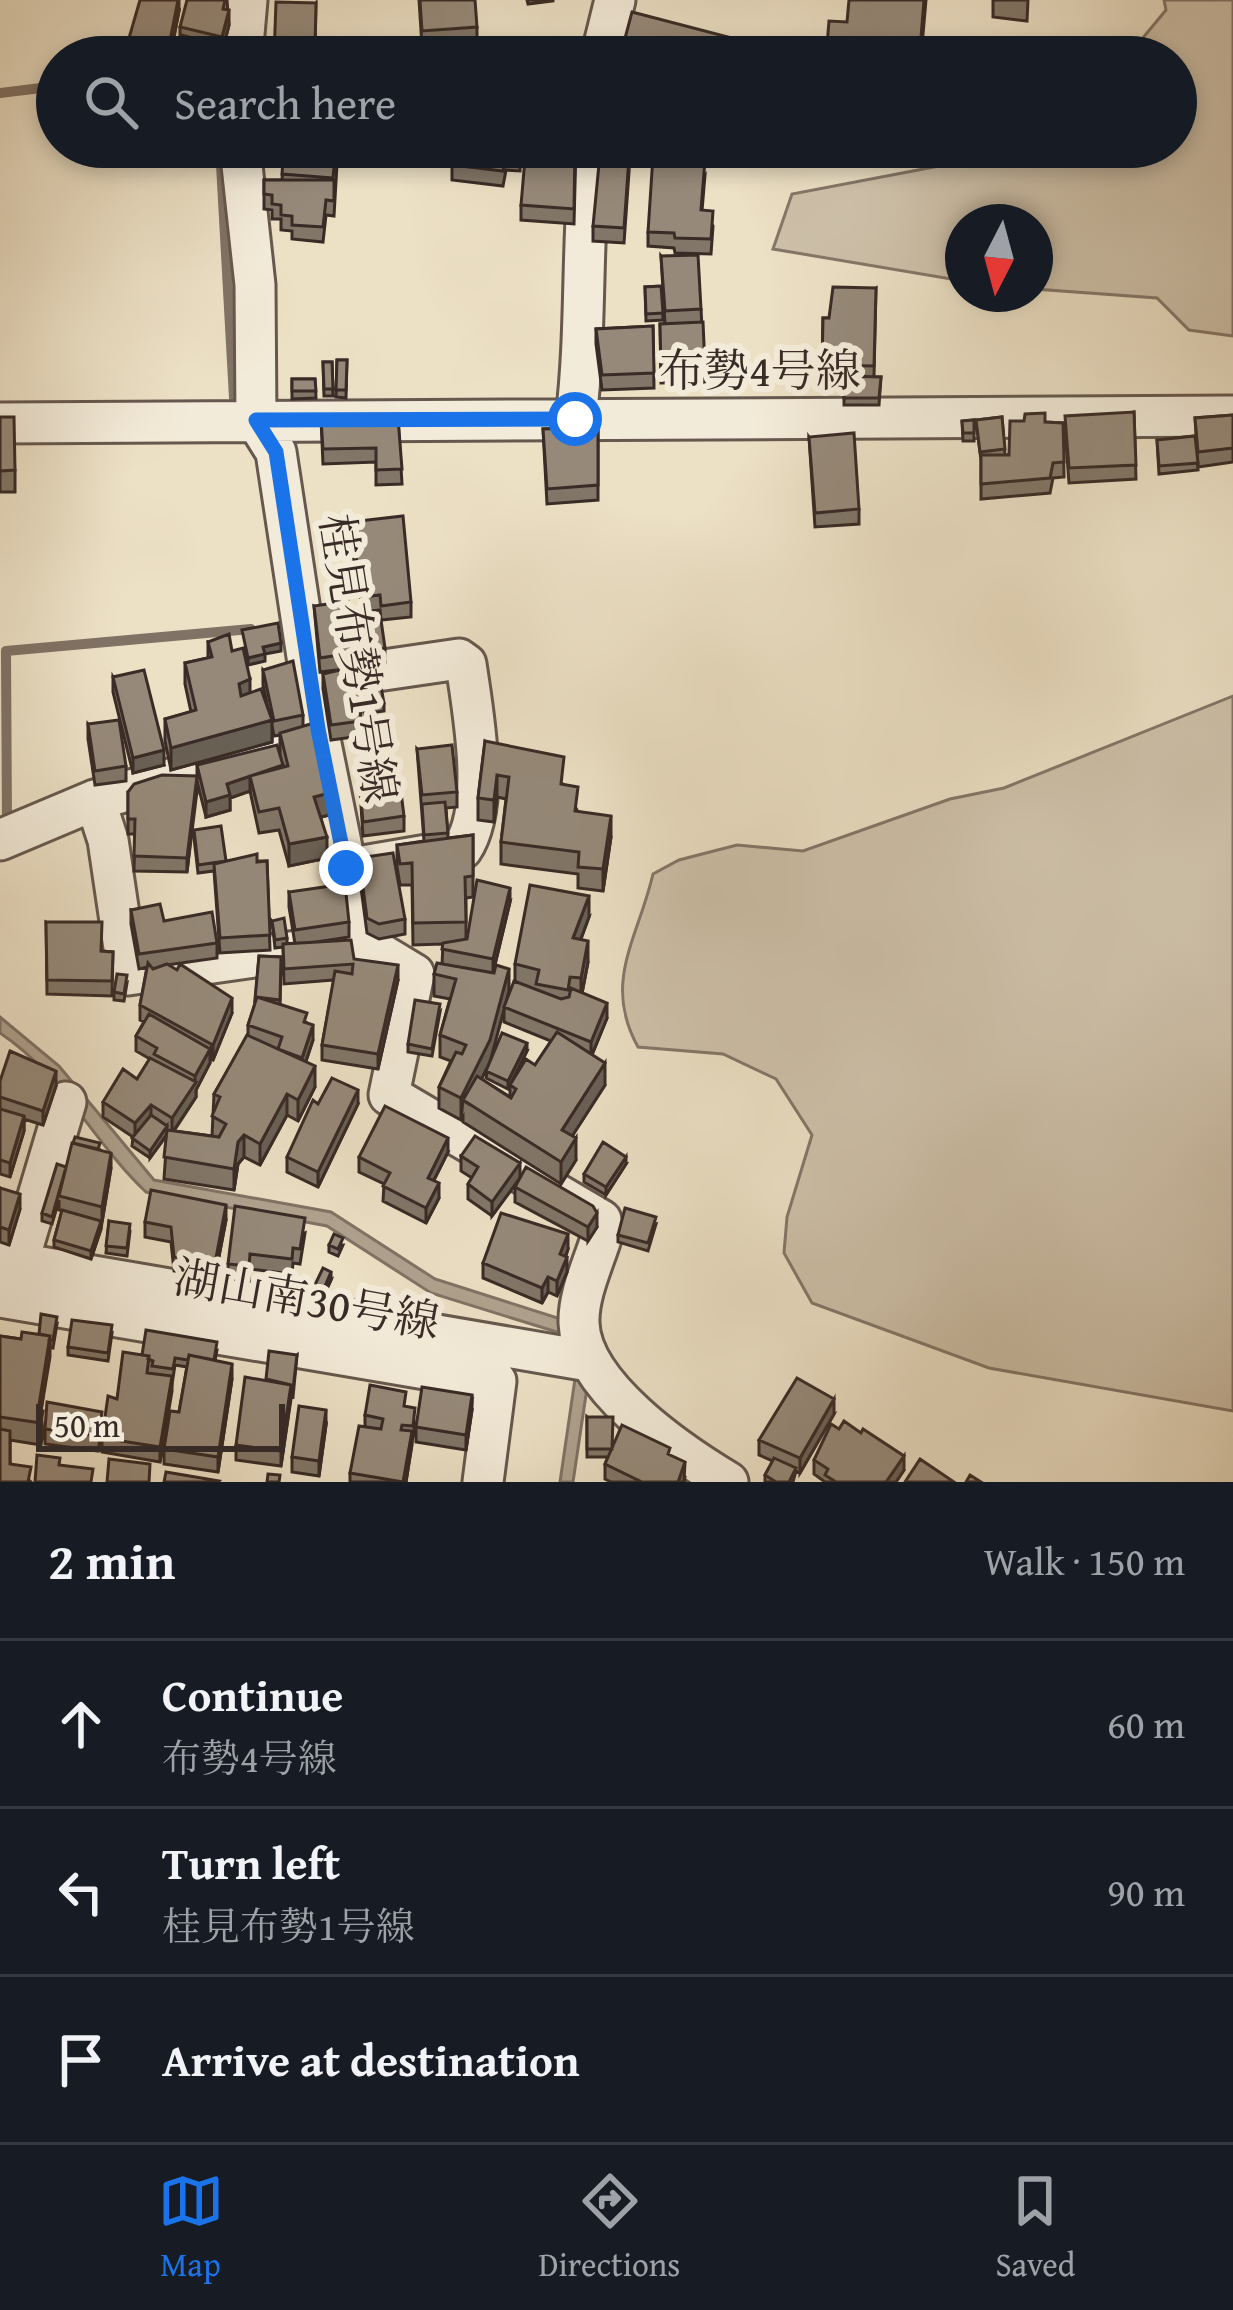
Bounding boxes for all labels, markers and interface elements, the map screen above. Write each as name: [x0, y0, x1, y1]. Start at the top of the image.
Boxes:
search box: [36, 36, 1197, 168]
icon: search: [78, 69, 144, 135]
text: Search here: [174, 70, 396, 135]
north arrow: [945, 204, 1053, 312]
street label: 布勢4号線: [659, 337, 861, 402]
route start: [548, 392, 602, 446]
street label: 桂見布勢1号線: [305, 509, 414, 807]
route end: [319, 841, 373, 895]
street label: 湖山南30号線: [169, 1243, 445, 1354]
scale bar: [36, 1398, 285, 1451]
text: 50 m: [54, 1401, 120, 1449]
text: 2 min: [48, 1523, 175, 1598]
text: Walk · 150 m: [984, 1532, 1185, 1589]
text: Continue: [162, 1662, 343, 1727]
icon: ahead: [48, 1691, 114, 1757]
text: 60 m: [1107, 1695, 1185, 1752]
text: 布勢4号線: [162, 1729, 337, 1786]
text: Turn left: [162, 1830, 340, 1895]
icon: left: [48, 1859, 114, 1925]
text: 90 m: [1107, 1863, 1185, 1920]
text: 桂見布勢1号線: [162, 1897, 415, 1954]
icon: arrive: [48, 2027, 114, 2093]
text: Arrive at destination: [162, 2027, 580, 2092]
tab: Map: [158, 2168, 224, 2288]
tab: Directions: [539, 2168, 680, 2288]
tab: Saved: [996, 2168, 1075, 2288]

